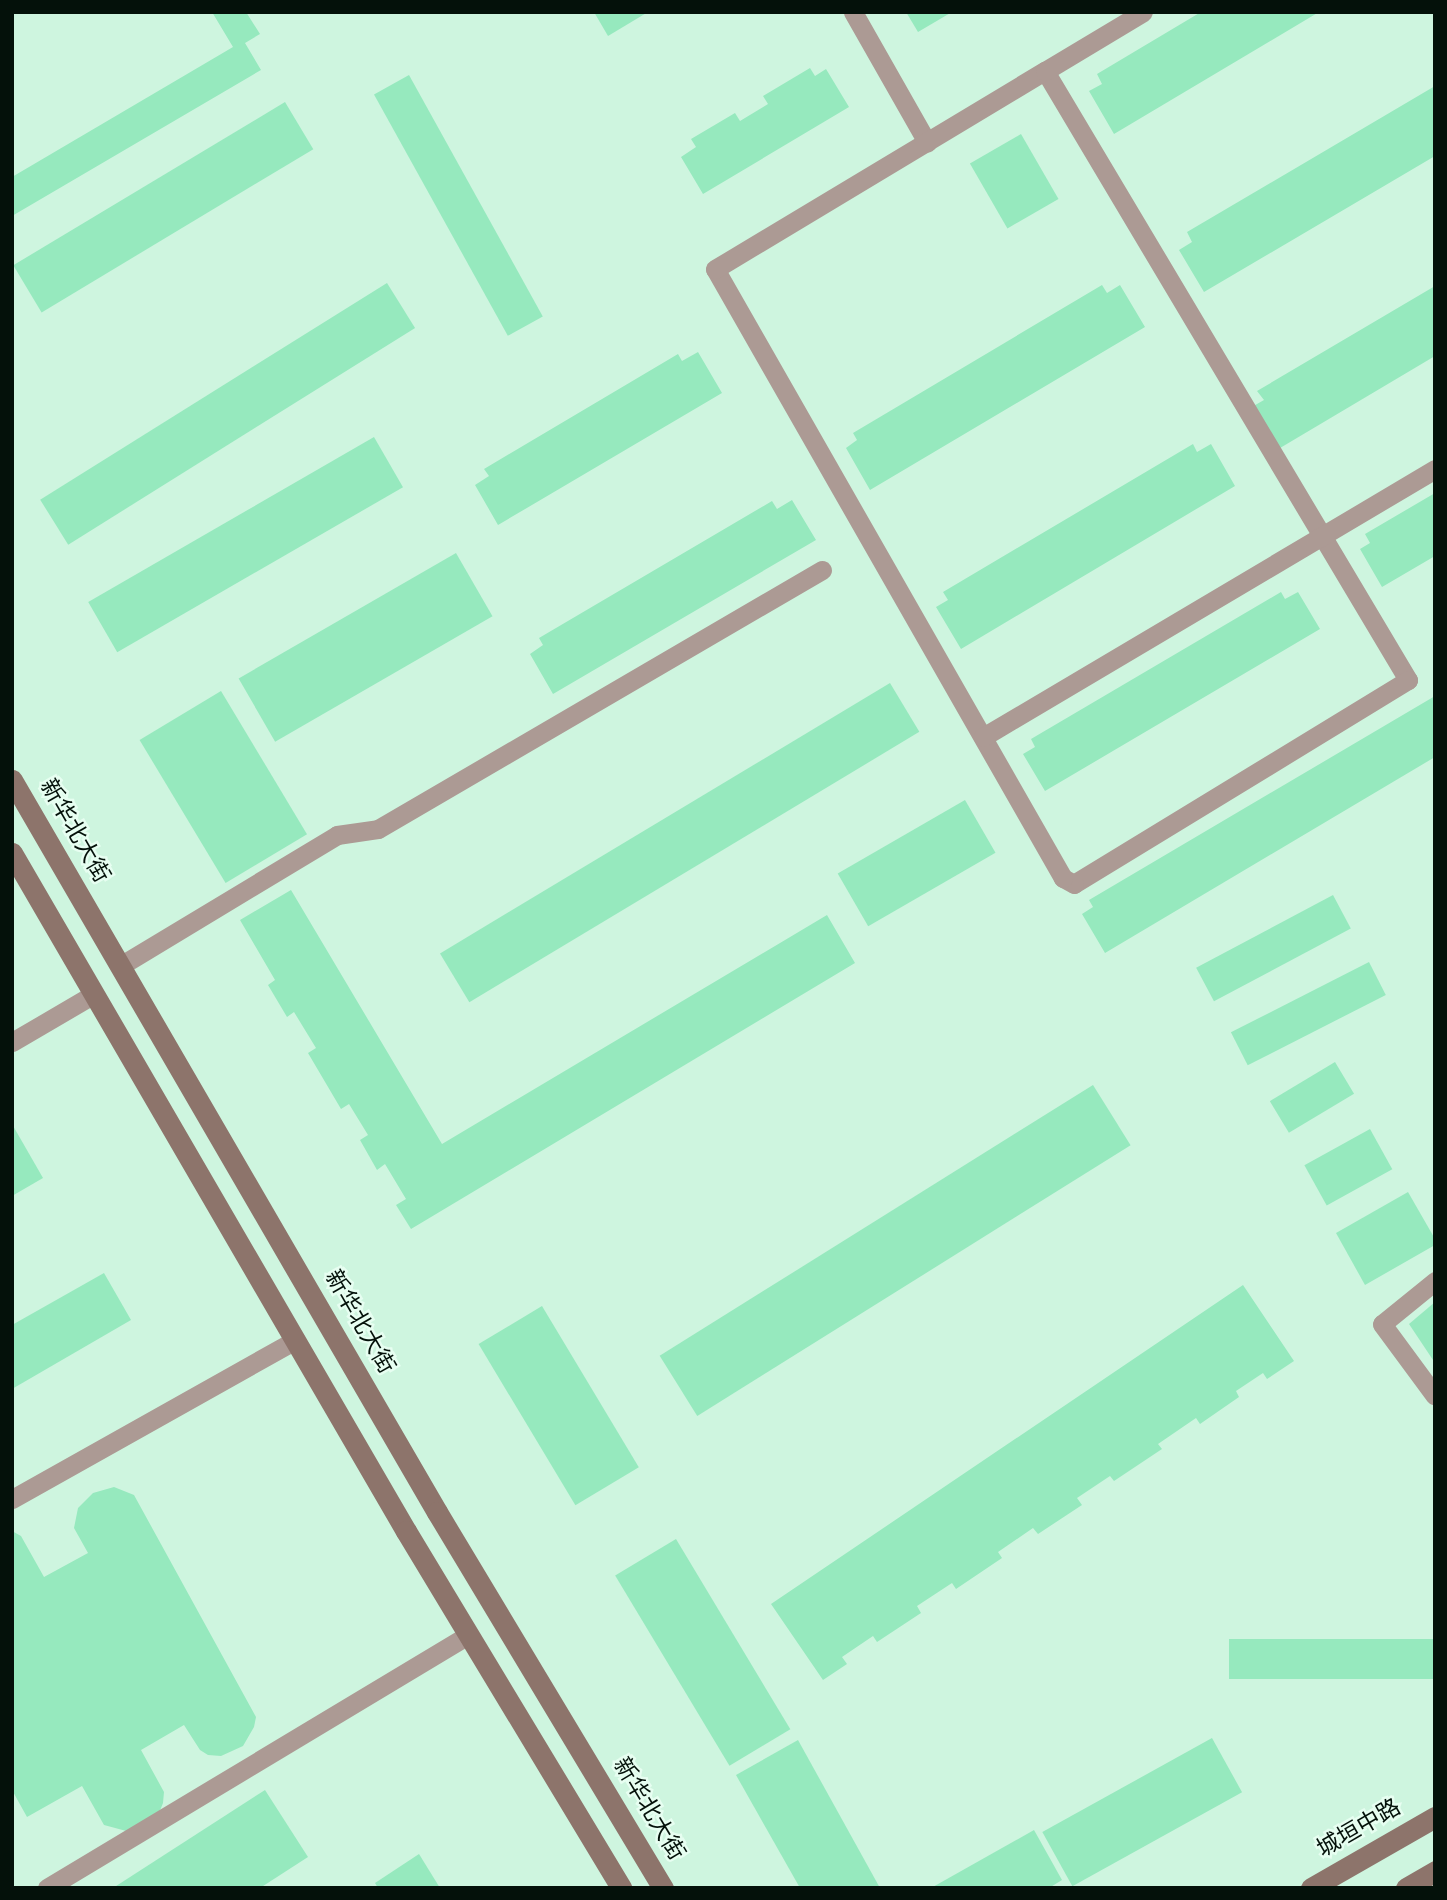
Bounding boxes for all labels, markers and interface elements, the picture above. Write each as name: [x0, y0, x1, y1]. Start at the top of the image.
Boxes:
street label: 新华北大街: [32, 775, 114, 889]
street label: 新华北大街: [317, 1266, 399, 1380]
street label: 新华北大街: [606, 1754, 688, 1866]
street label: 城垣中路: [1313, 1795, 1407, 1865]

